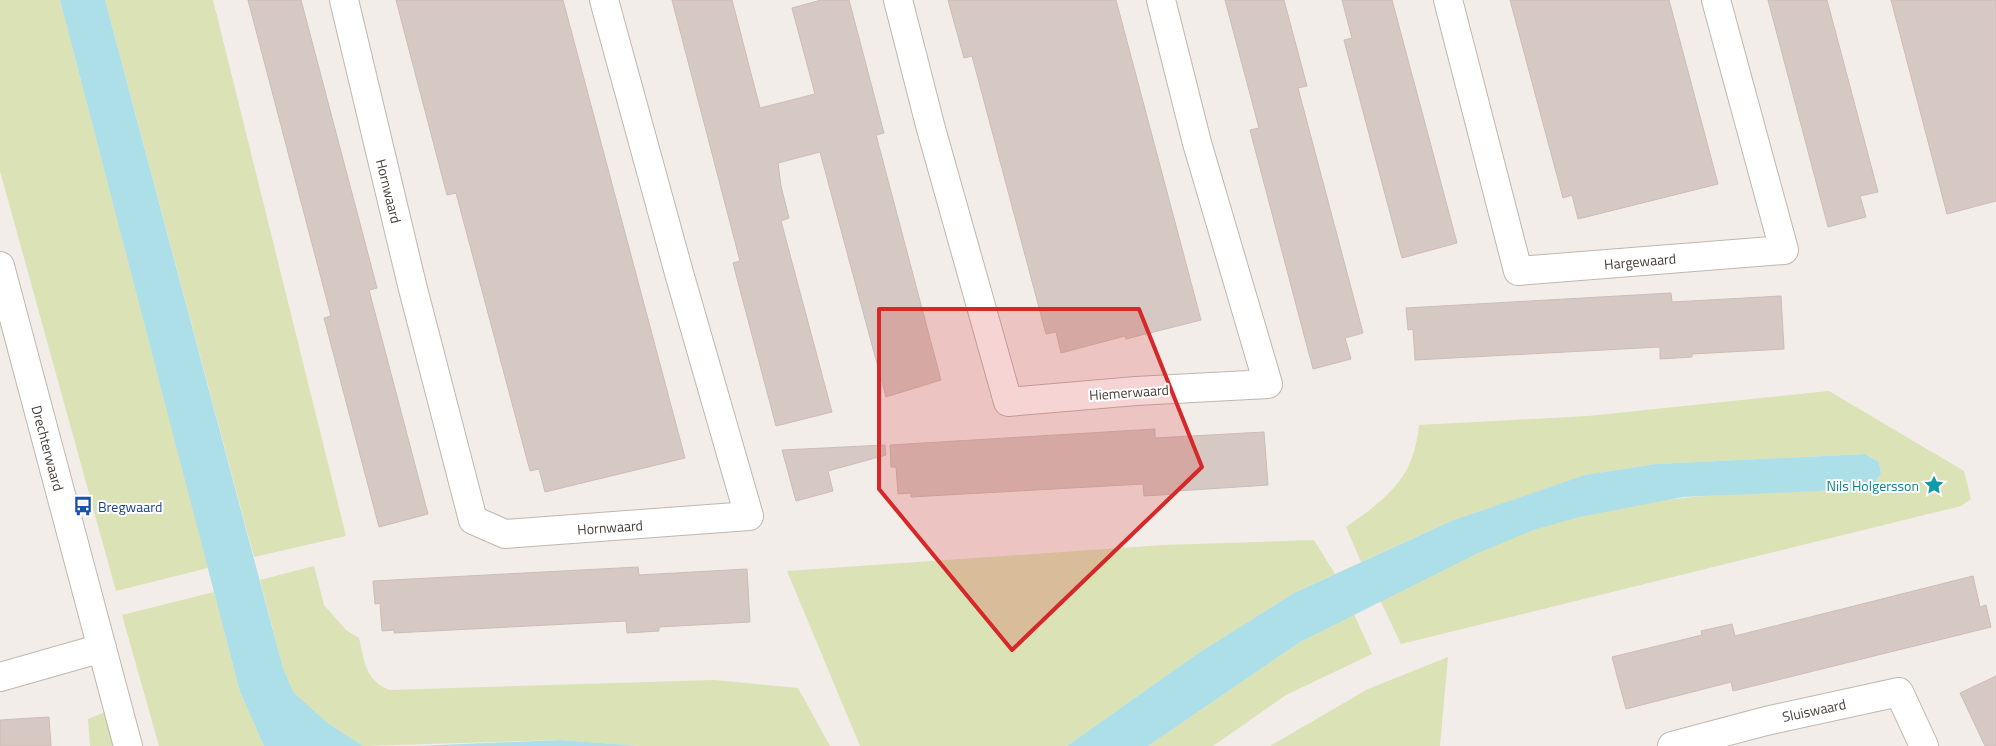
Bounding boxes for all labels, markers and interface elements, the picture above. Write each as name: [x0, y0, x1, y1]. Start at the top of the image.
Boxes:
street label: Hornwaard: [371, 157, 407, 225]
street label: Hargewaard: [1603, 247, 1677, 275]
street label: Hiemerwaard: [1088, 379, 1170, 405]
street label: Drechterwaard: [26, 403, 70, 493]
place icon: Nils Holgersson: [1923, 474, 1945, 496]
place label: Nils Holgersson: [1827, 475, 1919, 496]
bus stop icon: Bregwaard: [72, 495, 94, 517]
place label: Bregwaard: [98, 496, 162, 517]
street label: Hornwaard: [576, 514, 644, 540]
street label: Sluiswaard: [1780, 693, 1848, 727]

